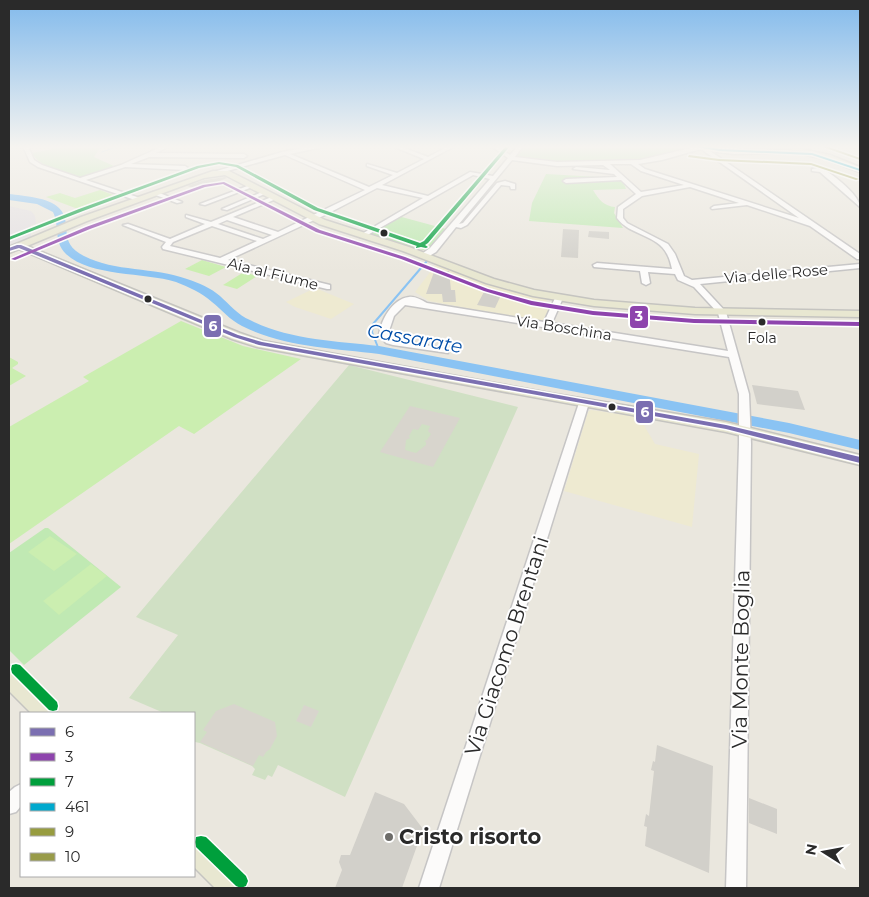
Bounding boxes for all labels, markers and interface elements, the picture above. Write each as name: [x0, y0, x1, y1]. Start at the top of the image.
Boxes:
unlabelled marker: [379, 228, 389, 238]
street label: Aia al Fiume: [226, 253, 321, 294]
street label: Via delle Rose: [723, 260, 829, 287]
unlabelled marker: [143, 294, 153, 304]
line badge: 3: [629, 305, 649, 329]
text: 3: [634, 307, 643, 325]
street label: Via Boschina: [515, 311, 613, 344]
line badge: 6: [203, 314, 222, 338]
text: 6: [209, 317, 218, 335]
marker: Fola: [757, 317, 767, 327]
water label: Cassarate: [365, 319, 465, 358]
place label: Fola: [747, 329, 777, 347]
line badge: 6: [635, 400, 654, 424]
unlabelled marker: [607, 402, 617, 412]
text: 6: [641, 403, 650, 421]
street label: Via Giacomo Brentani: [459, 533, 554, 759]
street label: Via Monte Boglia: [726, 569, 755, 749]
legend: [20, 712, 195, 877]
text: 6: [65, 722, 74, 741]
text: 3: [65, 747, 73, 766]
text: 7: [65, 772, 74, 791]
text: 461: [65, 797, 89, 816]
text: 9: [65, 822, 74, 841]
place label: Cristo risorto: [399, 824, 541, 849]
north arrow: [799, 827, 849, 877]
marker: Cristo risorto: [383, 831, 395, 843]
text: N: [801, 842, 821, 857]
text: 10: [65, 847, 80, 866]

